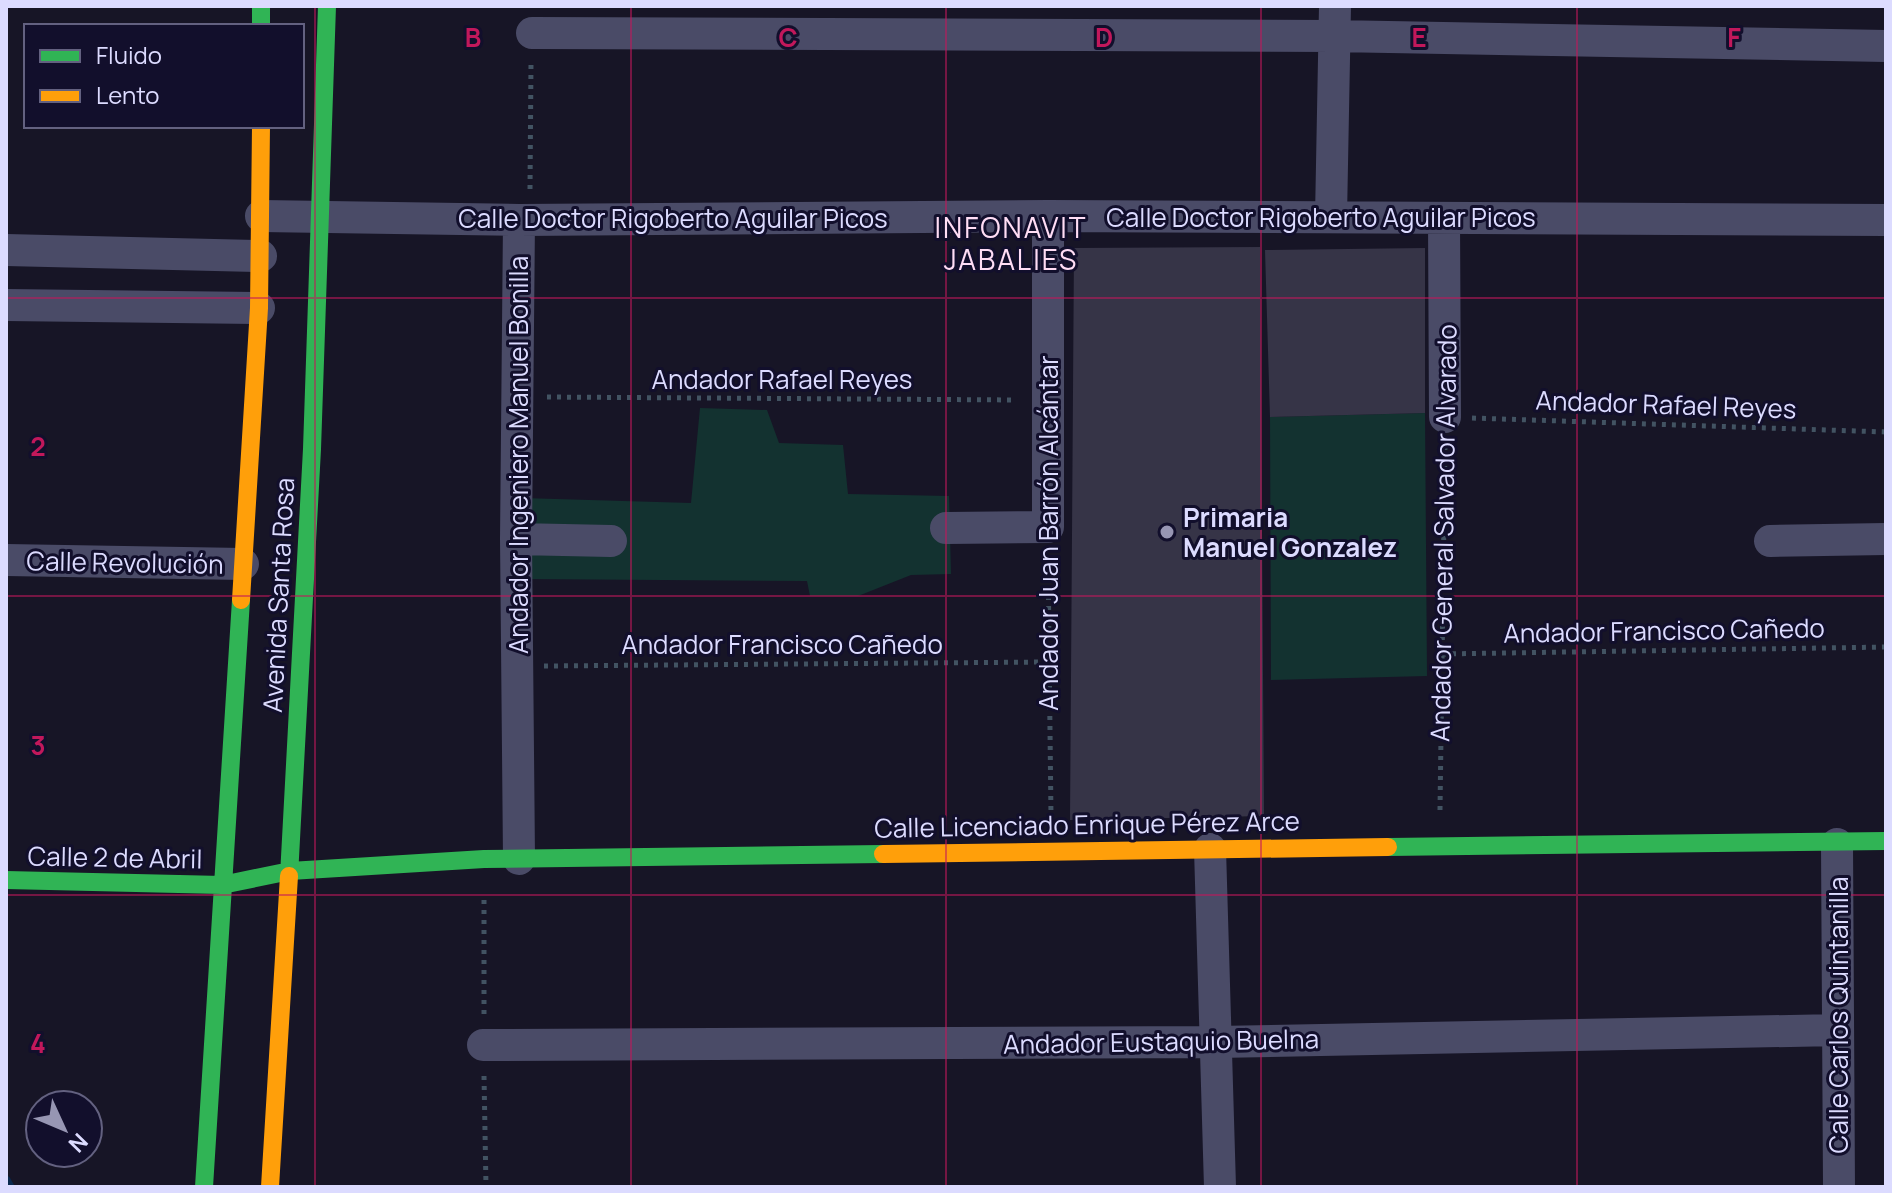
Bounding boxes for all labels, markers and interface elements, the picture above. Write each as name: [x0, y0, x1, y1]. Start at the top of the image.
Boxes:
text: B: [465, 19, 481, 55]
text: C: [778, 19, 798, 55]
text: D: [1095, 19, 1113, 55]
text: E: [1411, 19, 1427, 55]
text: F: [1727, 19, 1741, 55]
legend: [24, 24, 304, 128]
text: Fluido: [96, 38, 162, 71]
text: Lento: [96, 78, 160, 111]
street label: Calle Doctor Rigoberto Aguilar Picos: [1106, 199, 1536, 235]
street label: Calle Doctor Rigoberto Aguilar Picos: [458, 200, 888, 236]
district label: INFONAVIT JABALIES: [934, 208, 1088, 278]
street label: Andador Ingeniero Manuel Bonilla: [500, 256, 536, 654]
street label: Andador General Salvador Alvarado: [1421, 324, 1465, 742]
street label: Andador Juan Barrón Alcántar: [1030, 355, 1066, 711]
street label: Andador Rafael Reyes: [652, 361, 912, 397]
street label: Andador Rafael Reyes: [1535, 381, 1797, 427]
text: 2: [30, 428, 46, 464]
street label: Avenida Santa Rosa: [254, 477, 302, 713]
place label: Primaria Manuel Gonzalez: [1183, 499, 1397, 565]
marker: Primaria Manuel Gonzalez: [1158, 523, 1176, 541]
street label: Calle Revolución: [26, 542, 224, 582]
street label: Andador Francisco Cañedo: [1503, 609, 1825, 651]
street label: Andador Francisco Cañedo: [621, 626, 943, 662]
text: 3: [30, 727, 46, 763]
street label: Calle Licenciado Enrique Pérez Arce: [874, 802, 1300, 846]
street label: Calle 2 de Abril: [27, 837, 203, 877]
street label: Calle Carlos Quintanilla: [1820, 877, 1856, 1153]
street label: Andador Eustaquio Buelna: [1003, 1020, 1319, 1062]
text: 4: [30, 1025, 46, 1061]
north arrow: [24, 1089, 104, 1169]
text: N: [62, 1127, 95, 1159]

